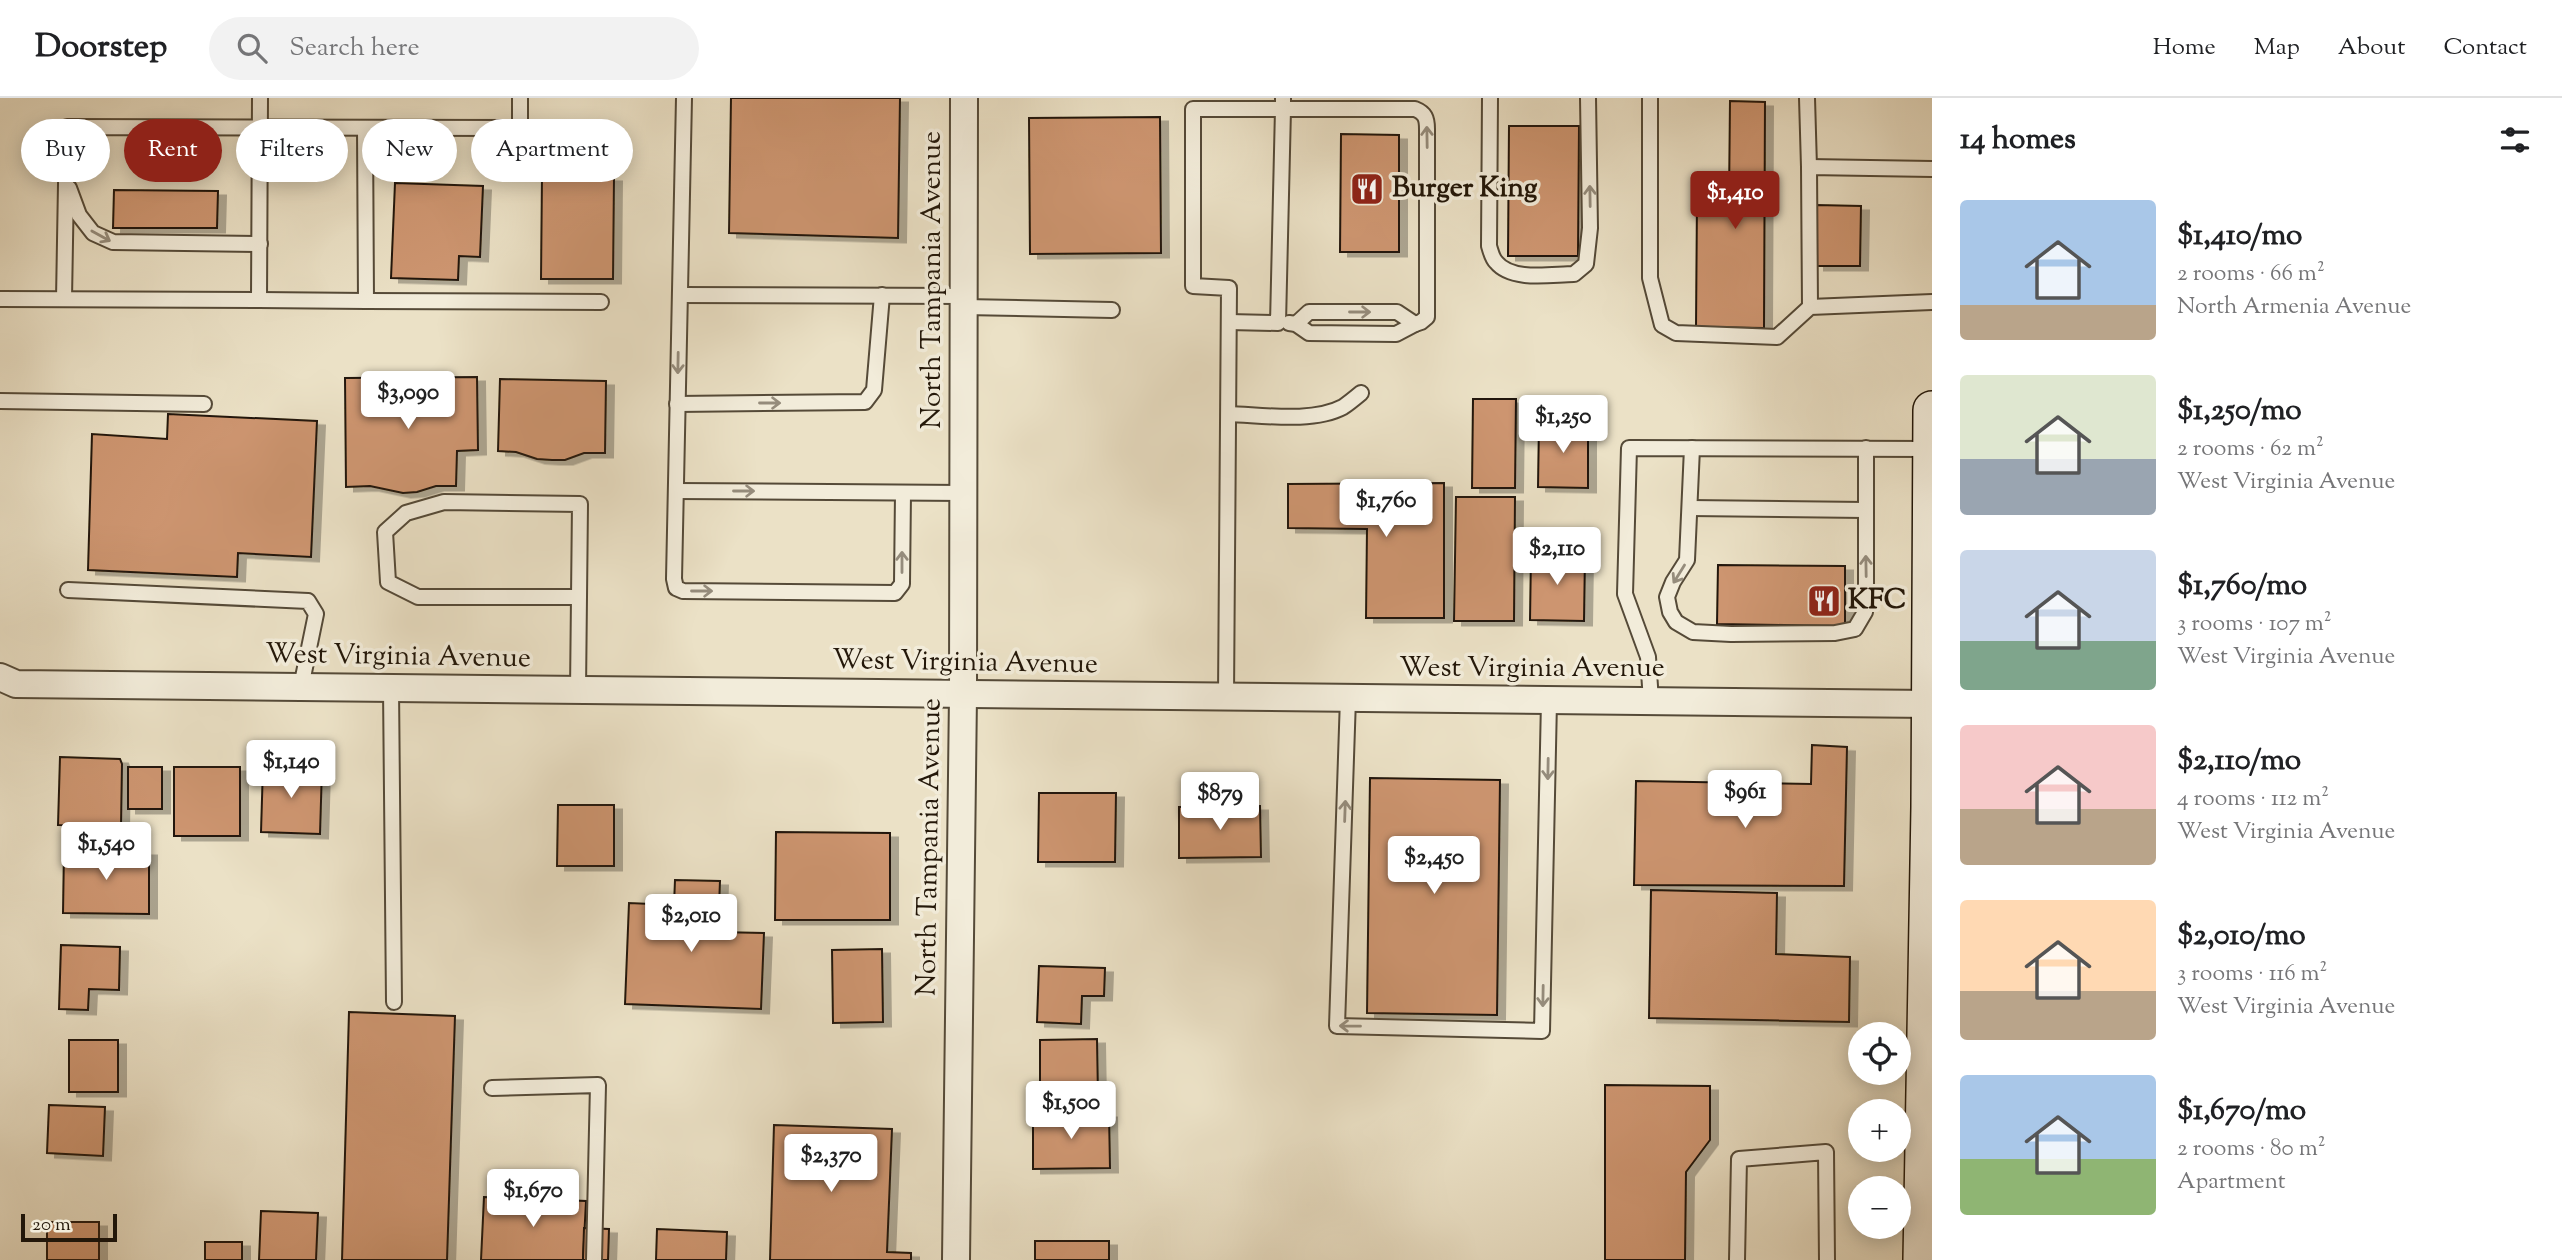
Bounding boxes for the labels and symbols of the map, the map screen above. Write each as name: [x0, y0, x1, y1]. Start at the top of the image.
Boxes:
one-way arrow: [1420, 126, 1434, 149]
street label: North Tampania Avenue: [913, 131, 953, 429]
place label: Burger King: [1392, 169, 1538, 209]
restaurant icon: Burger King: [1348, 170, 1386, 208]
pin: $1,410: [1678, 172, 1792, 231]
one-way arrow: [1583, 185, 1597, 208]
one-way arrow: [90, 229, 110, 243]
one-way arrow: [1348, 305, 1371, 319]
one-way arrow: [672, 351, 685, 374]
pin: $3,090: [351, 372, 465, 431]
one-way arrow: [758, 396, 781, 410]
pin: $1,250: [1506, 396, 1620, 455]
pin: $1,760: [1329, 480, 1443, 539]
one-way arrow: [732, 485, 755, 498]
pin: $2,110: [1500, 528, 1614, 587]
one-way arrow: [896, 551, 909, 574]
one-way arrow: [1859, 555, 1873, 578]
one-way arrow: [1671, 564, 1686, 583]
place label: KFC: [1848, 581, 1906, 621]
restaurant icon: KFC: [1805, 582, 1843, 620]
one-way arrow: [690, 584, 713, 598]
street label: West Virginia Avenue: [265, 635, 531, 679]
street label: West Virginia Avenue: [832, 641, 1098, 685]
street label: West Virginia Avenue: [1399, 649, 1665, 689]
street label: North Tampania Avenue: [907, 698, 953, 996]
pin: $1,140: [234, 740, 348, 800]
one-way arrow: [1541, 757, 1554, 780]
pin: $961: [1704, 770, 1786, 830]
pin: $879: [1179, 772, 1261, 832]
one-way arrow: [1338, 800, 1351, 823]
pin: $1,540: [49, 822, 163, 882]
pin: $2,450: [1377, 836, 1491, 896]
pin: $2,010: [634, 894, 748, 954]
one-way arrow: [1536, 985, 1550, 1008]
one-way arrow: [1339, 1020, 1362, 1033]
pin: $1,500: [1014, 1082, 1128, 1141]
pin: $2,370: [774, 1134, 888, 1194]
pin: $1,670: [476, 1170, 590, 1229]
scale bar: [21, 1211, 117, 1243]

